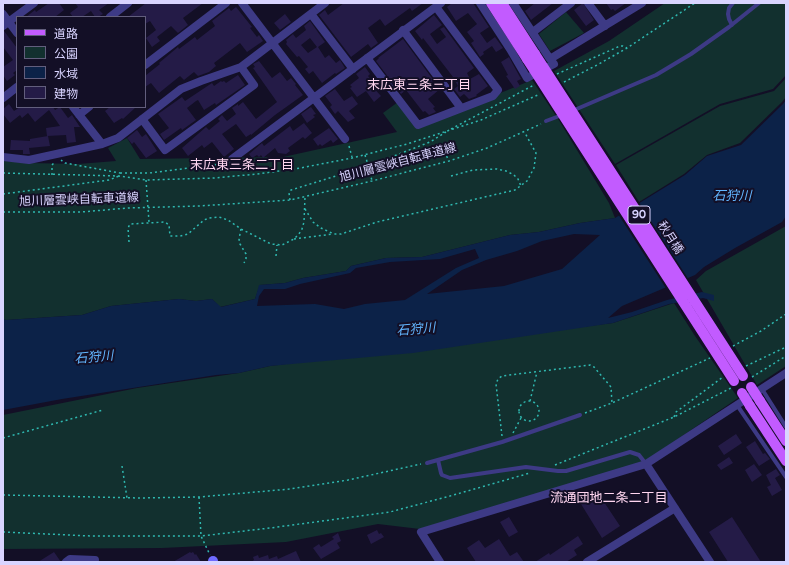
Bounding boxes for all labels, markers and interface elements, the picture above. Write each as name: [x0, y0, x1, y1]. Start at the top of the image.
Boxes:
legend: [16, 16, 146, 108]
text: 道路: [54, 27, 78, 41]
text: 公園: [54, 47, 78, 61]
text: 水域: [54, 67, 78, 81]
district label: 末広東三条三丁目: [367, 78, 471, 94]
text: 建物: [54, 87, 78, 101]
street label: 旭川層雲峡自転車道線: [338, 141, 458, 185]
district label: 末広東三条二丁目: [190, 158, 294, 174]
water label: 石狩川: [713, 189, 751, 205]
street label: 旭川層雲峡自転車道線: [19, 191, 139, 209]
road number: 90: [628, 206, 650, 224]
street label: 秋月橋: [654, 219, 686, 257]
water label: 石狩川: [396, 321, 436, 339]
water label: 石狩川: [74, 349, 114, 367]
district label: 流通団地二条二丁目: [551, 491, 667, 507]

